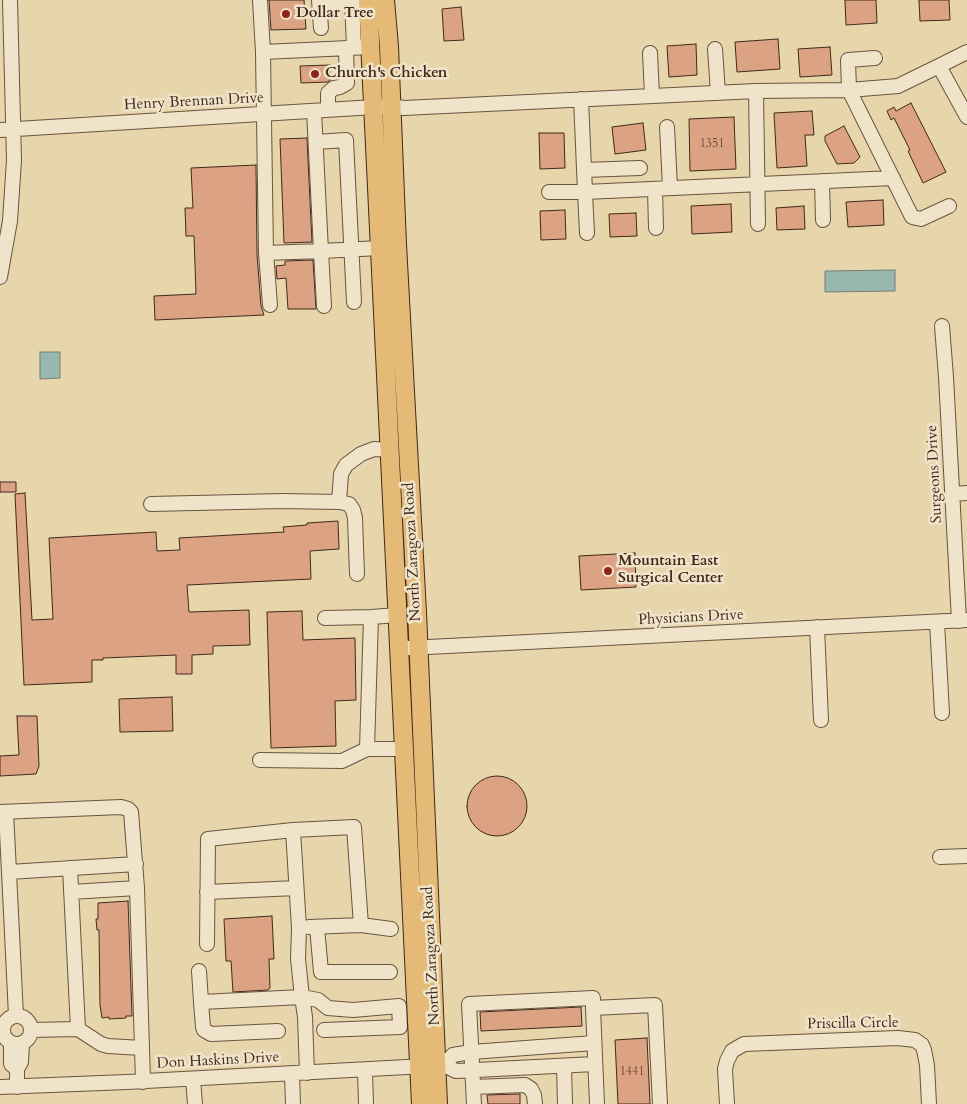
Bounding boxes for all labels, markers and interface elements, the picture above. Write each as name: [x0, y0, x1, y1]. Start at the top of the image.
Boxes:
place label: Dollar Tree: [296, 5, 374, 23]
marker: Dollar Tree: [280, 8, 292, 20]
place label: Church's Chicken: [325, 65, 447, 83]
marker: Church's Chicken: [309, 68, 321, 80]
street label: Henry Brennan Drive: [124, 89, 264, 115]
house number: 1351: [700, 137, 724, 151]
street label: Surgeons Drive: [923, 424, 947, 524]
street label: North Zaragoza Road: [400, 482, 426, 622]
place label: Mountain East Surgical Center: [618, 553, 723, 588]
marker: Mountain East Surgical Center: [602, 565, 614, 577]
street label: Physicians Drive: [638, 606, 744, 630]
street label: North Zaragoza Road: [419, 886, 445, 1026]
street label: Priscilla Circle: [807, 1014, 899, 1034]
street label: Don Haskins Drive: [156, 1049, 280, 1073]
house number: 1441: [620, 1065, 644, 1079]

